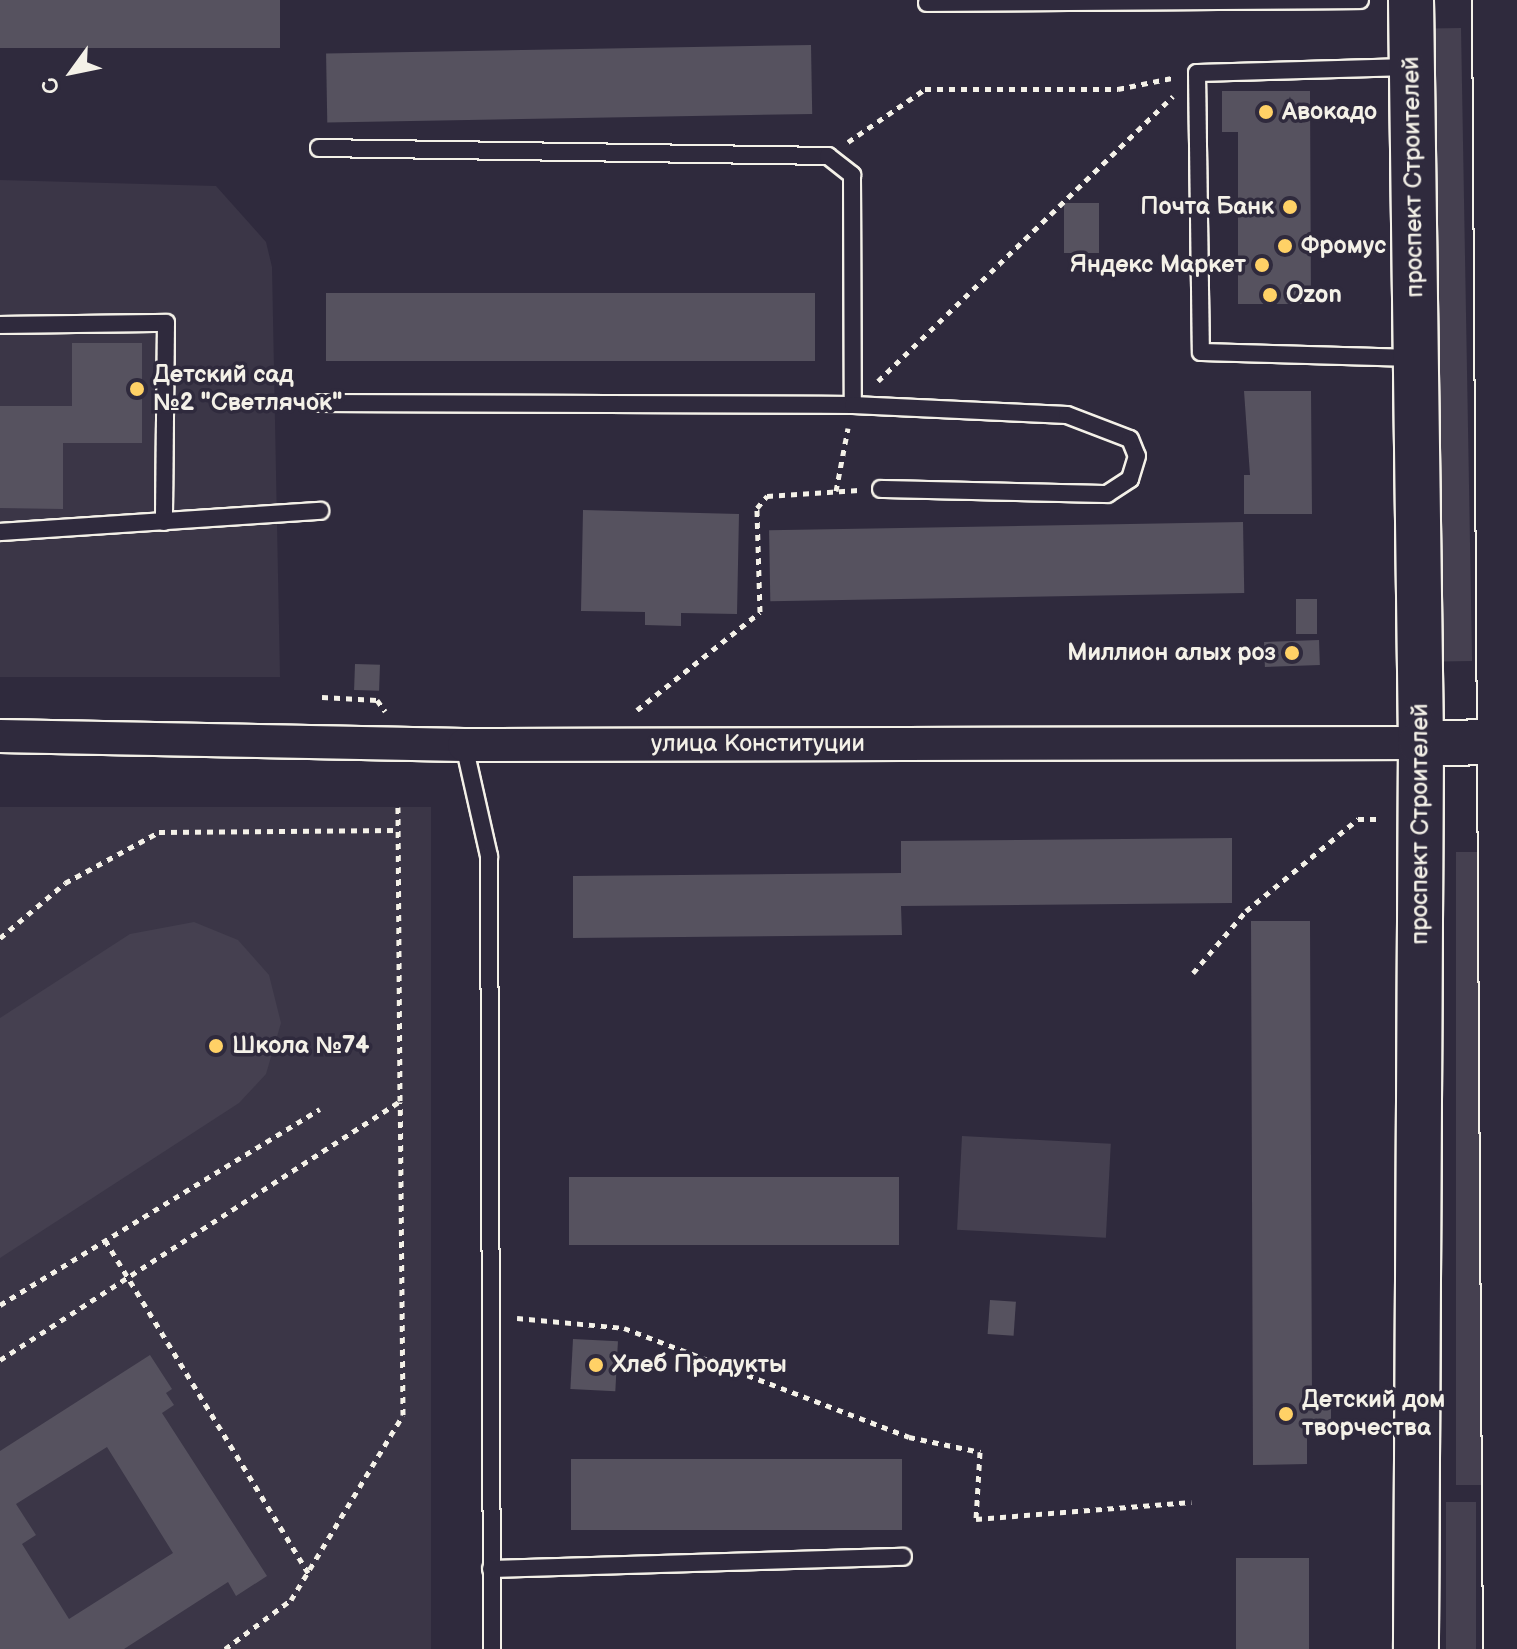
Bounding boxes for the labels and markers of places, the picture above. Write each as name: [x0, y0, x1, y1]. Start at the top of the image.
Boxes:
place label: Авокадо: [1282, 98, 1377, 126]
marker: Авокадо: [1257, 103, 1275, 121]
place label: Почта Банк: [1140, 193, 1274, 221]
marker: Почта Банк: [1281, 198, 1299, 216]
place label: Фромус: [1301, 232, 1386, 260]
marker: Фромус: [1276, 237, 1294, 255]
place label: Яндекс Маркет: [1070, 251, 1246, 279]
marker: Яндекс Маркет: [1253, 256, 1271, 274]
place label: Ozon: [1286, 281, 1342, 309]
marker: Ozon: [1261, 286, 1279, 304]
place label: Детский сад №2 "Светлячок": [153, 361, 342, 417]
marker: Детский сад №2 "Светлячок": [128, 380, 146, 398]
place label: Миллион алых роз: [1067, 639, 1276, 667]
marker: Миллион алых роз: [1283, 644, 1301, 662]
place label: Школа №74: [232, 1032, 369, 1060]
marker: Школа №74: [207, 1037, 225, 1055]
place label: Хлеб Продукты: [612, 1351, 787, 1379]
marker: Хлеб Продукты: [587, 1356, 605, 1374]
place label: Детский дом творчества: [1302, 1386, 1445, 1442]
marker: Детский дом творчества: [1277, 1405, 1295, 1423]

